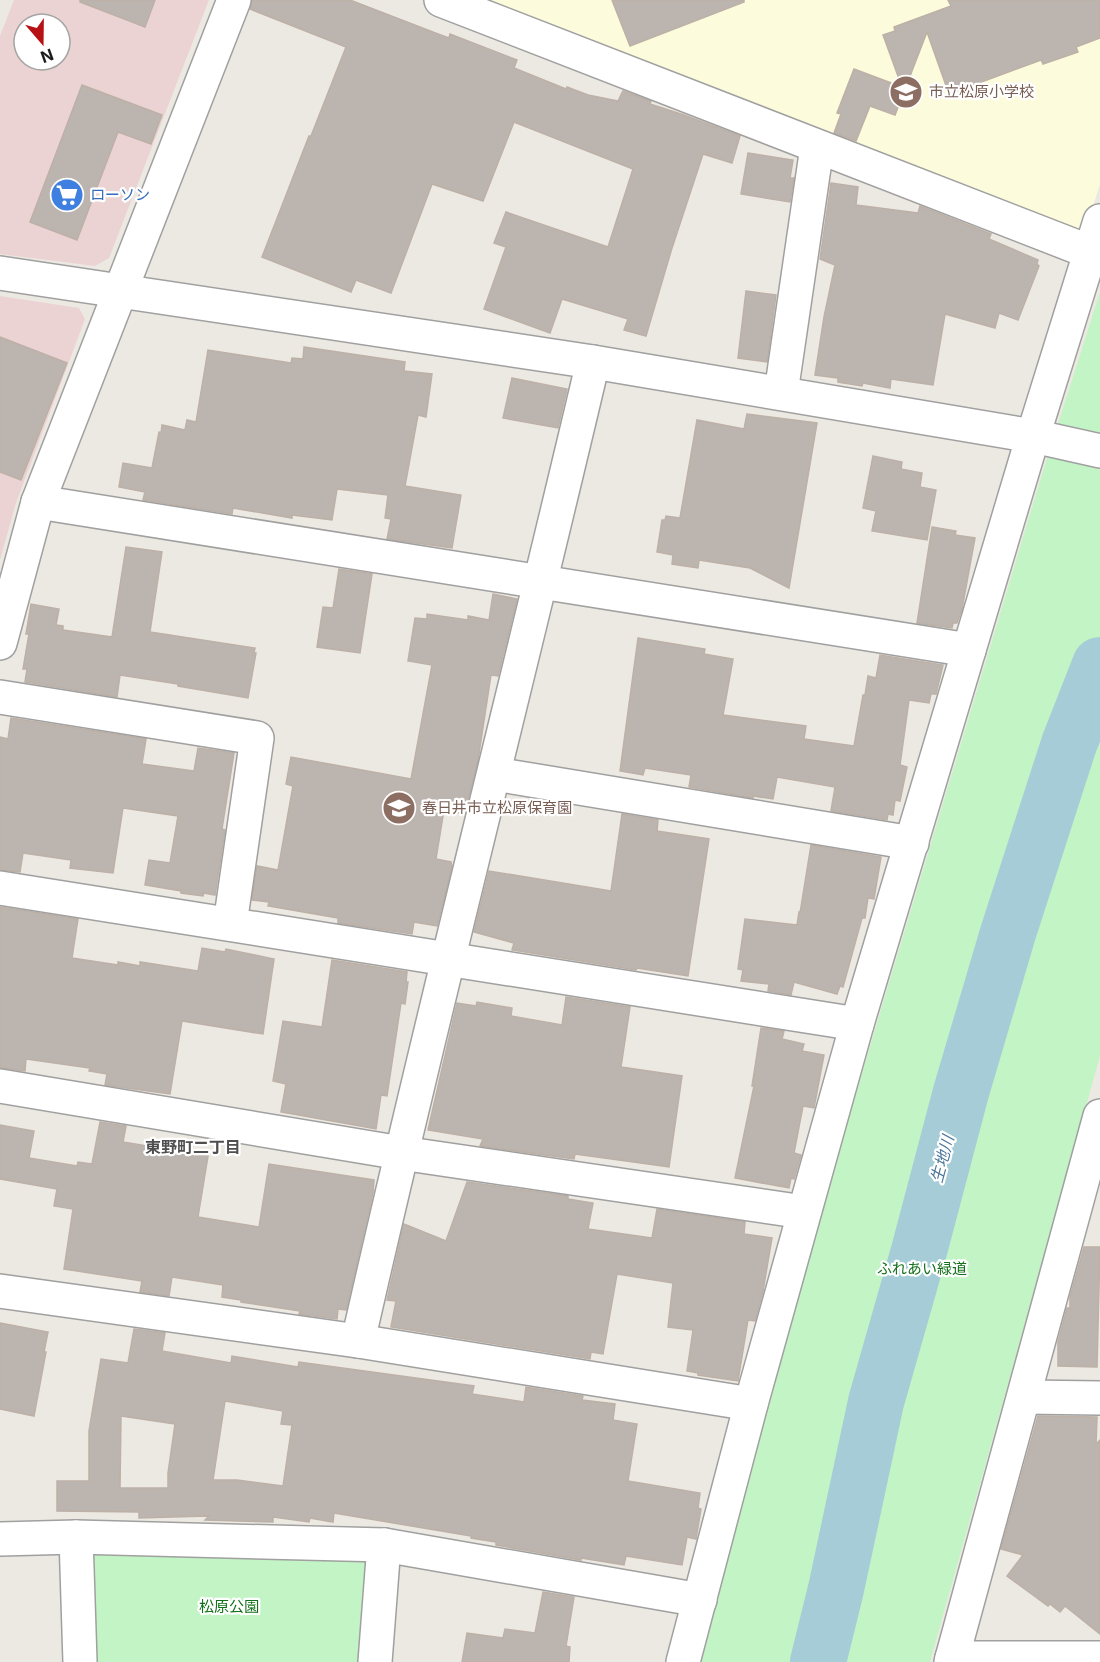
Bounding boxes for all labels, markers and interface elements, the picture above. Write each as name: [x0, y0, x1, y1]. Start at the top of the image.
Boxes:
north arrow: [12, 12, 72, 72]
text: N: [38, 45, 56, 68]
school or university icon: 市立松原小学校: [888, 74, 924, 110]
place label: 市立松原小学校: [929, 82, 1034, 101]
supermarket icon: ローソン: [49, 177, 85, 213]
place label: ローソン: [90, 185, 150, 204]
school or university icon: 春日井市立松原保育園: [381, 790, 417, 826]
place label: 春日井市立松原保育園: [422, 798, 572, 817]
water label: 生地川: [926, 1131, 958, 1185]
district label: 東野町二丁目: [145, 1137, 241, 1157]
park label: ふれあい緑道: [877, 1259, 967, 1278]
park label: 松原公園: [199, 1597, 259, 1616]

